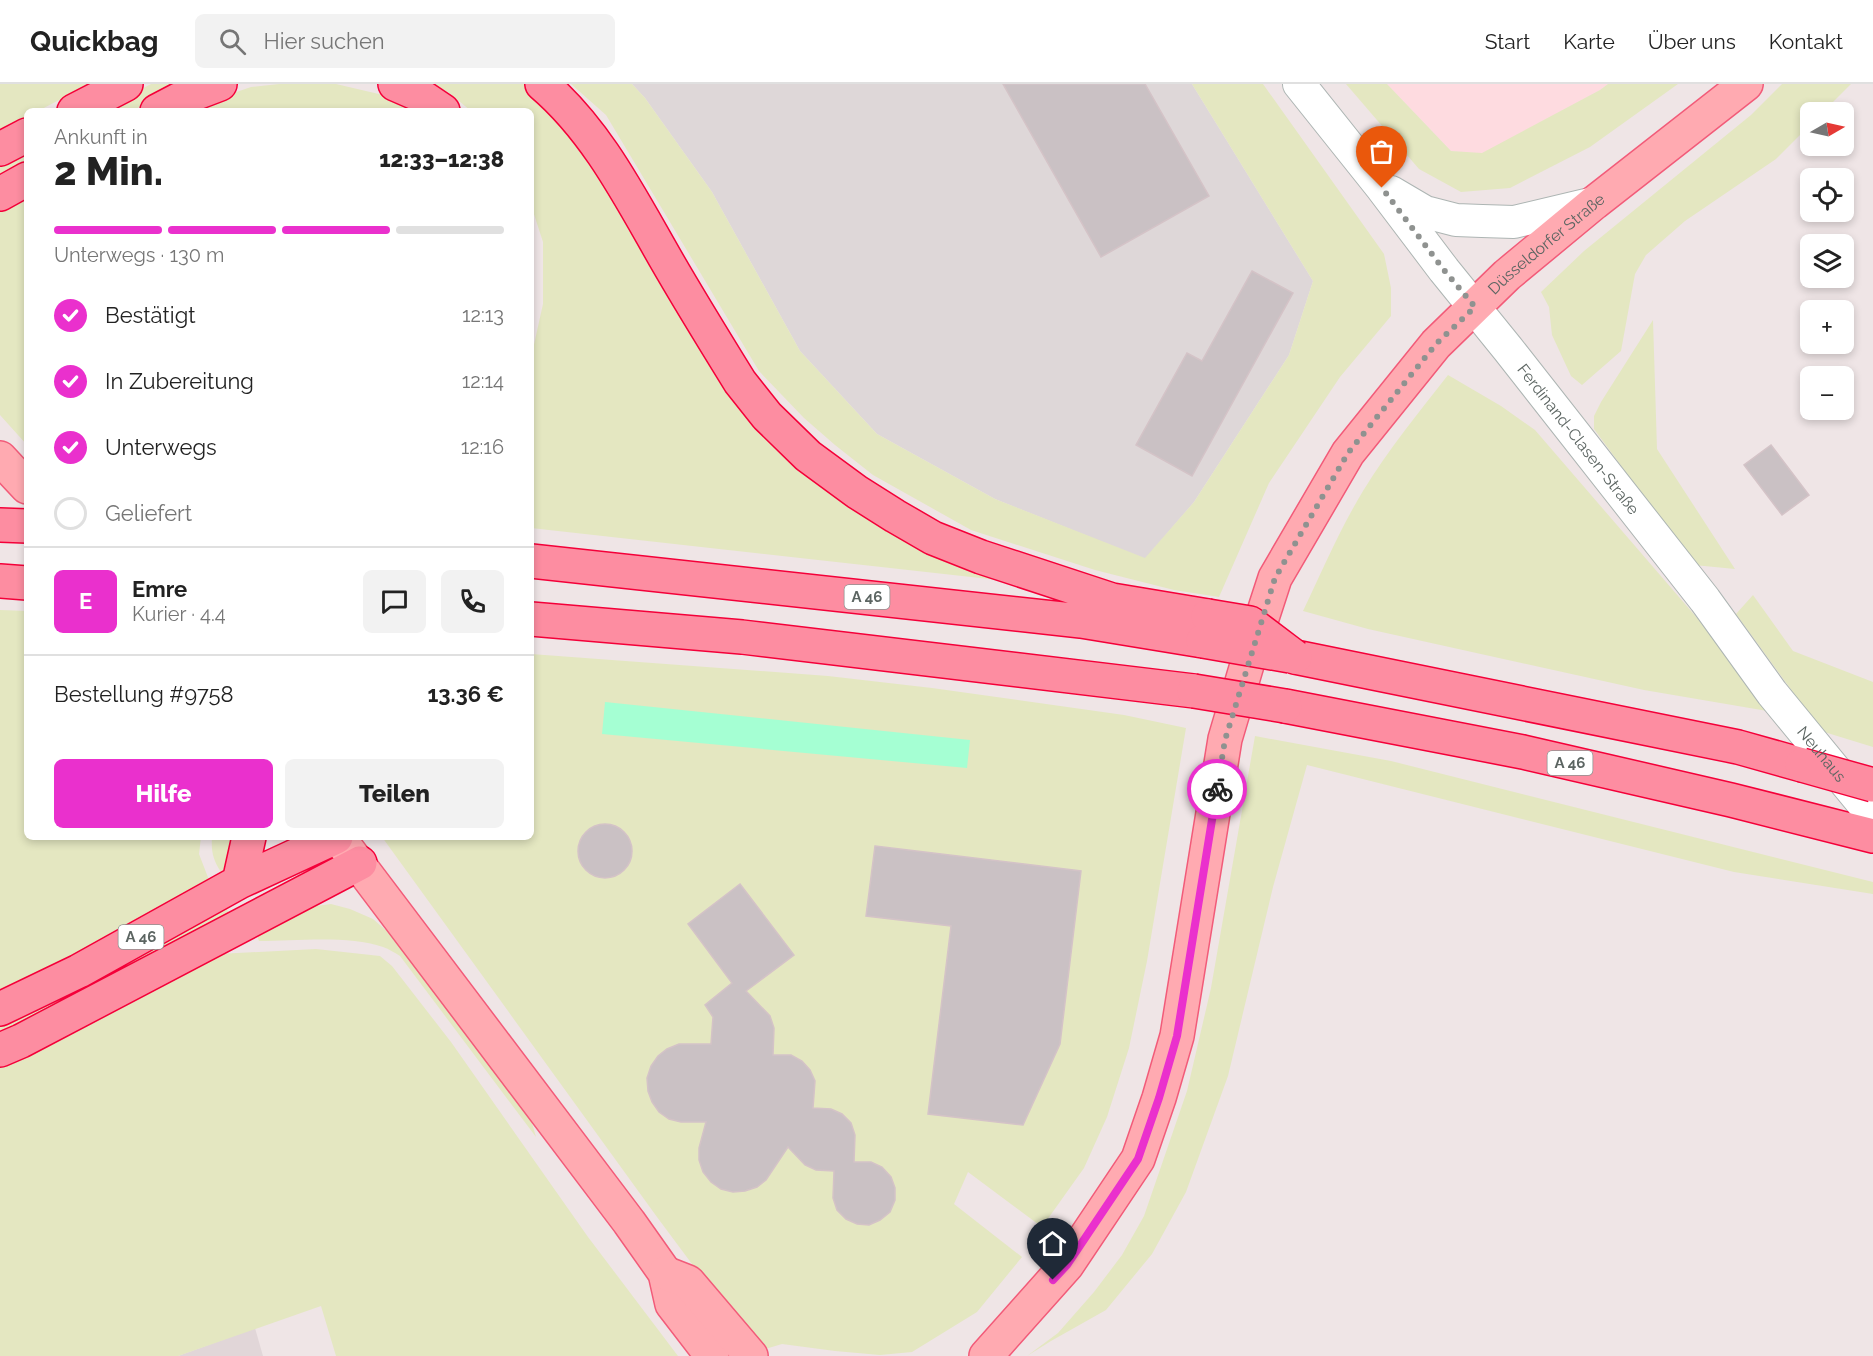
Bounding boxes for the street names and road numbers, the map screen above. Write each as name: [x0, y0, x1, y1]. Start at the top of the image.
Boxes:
street label: Düsseldorfer Straße: [1484, 189, 1609, 298]
street label: Ferdinand-Clasen-Straße: [1513, 360, 1643, 518]
road number: A 46: [844, 585, 890, 609]
street label: Neuhaus: [1793, 722, 1850, 786]
road number: A 46: [1548, 751, 1592, 775]
road number: A 46: [118, 925, 164, 949]

